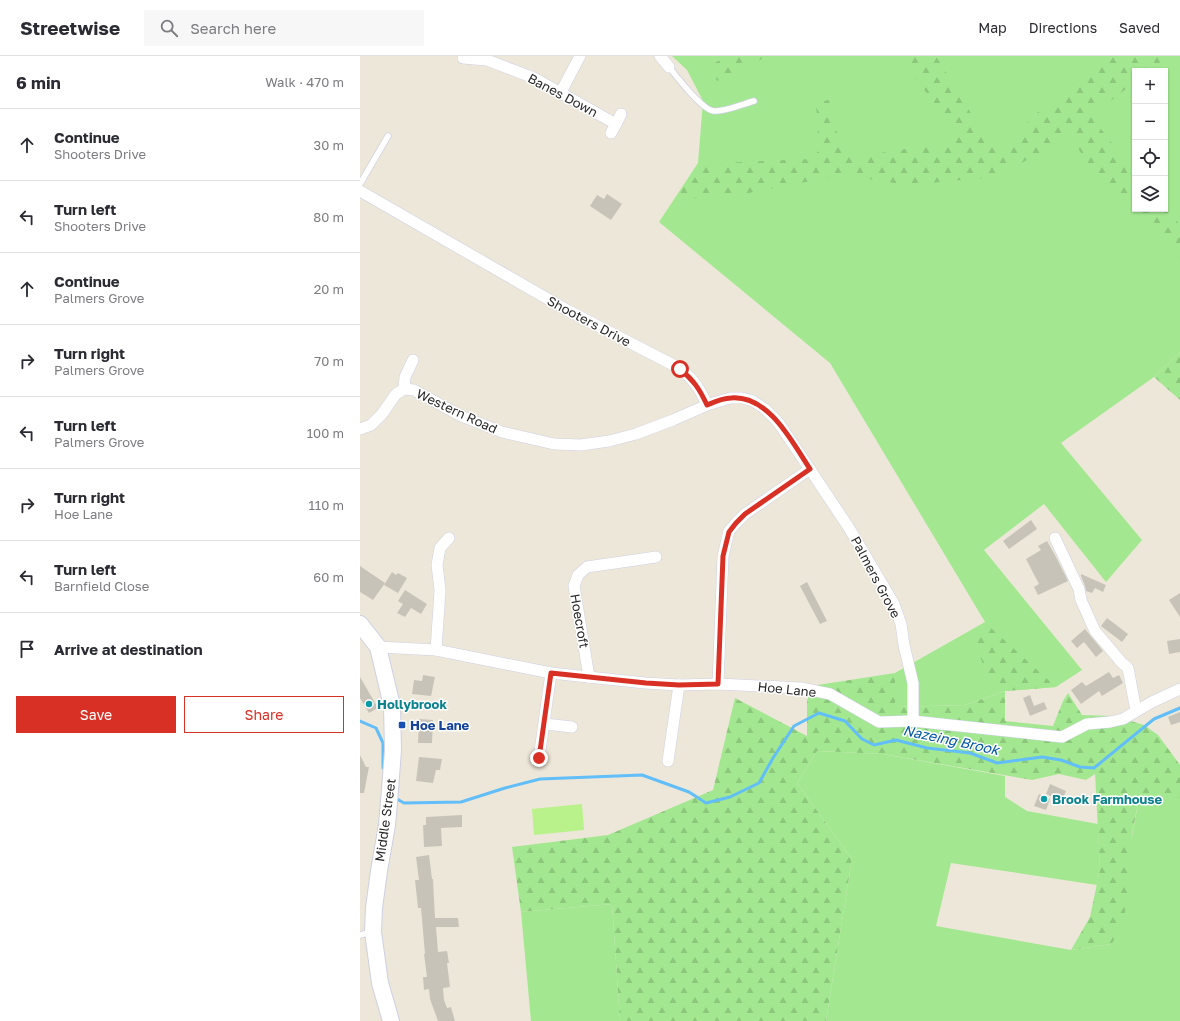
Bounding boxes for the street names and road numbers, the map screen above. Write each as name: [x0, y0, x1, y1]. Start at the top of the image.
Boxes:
street label: Banes Down: [525, 70, 601, 120]
street label: Shooters Drive: [545, 292, 633, 350]
street label: Western Road: [414, 385, 500, 437]
street label: Palmers Grove: [848, 533, 904, 621]
street label: Hoecroft: [567, 593, 593, 649]
street label: Hoe Lane: [757, 678, 817, 700]
street label: Middle Street: [371, 777, 399, 863]

